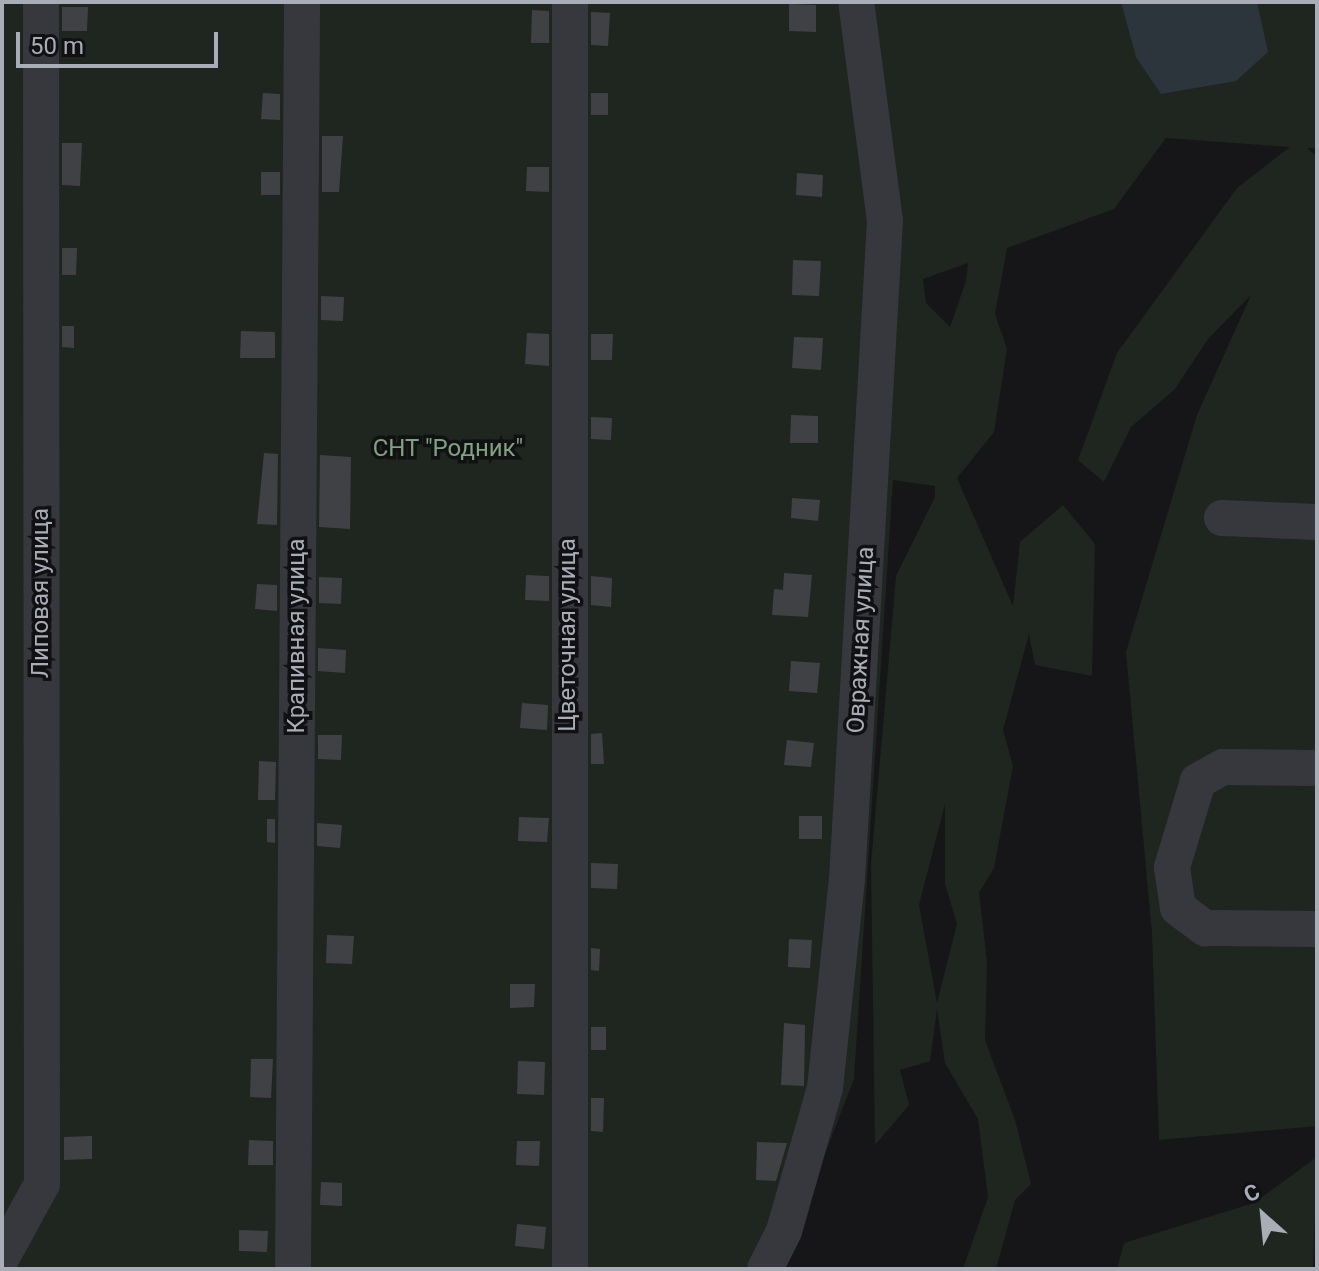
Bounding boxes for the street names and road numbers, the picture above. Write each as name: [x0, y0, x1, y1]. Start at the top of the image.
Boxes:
street label: Липовая улица: [27, 508, 55, 678]
street label: Крапивная улица: [283, 538, 311, 734]
street label: Цветочная улица: [554, 538, 582, 732]
street label: Овражная улица: [842, 546, 880, 734]

